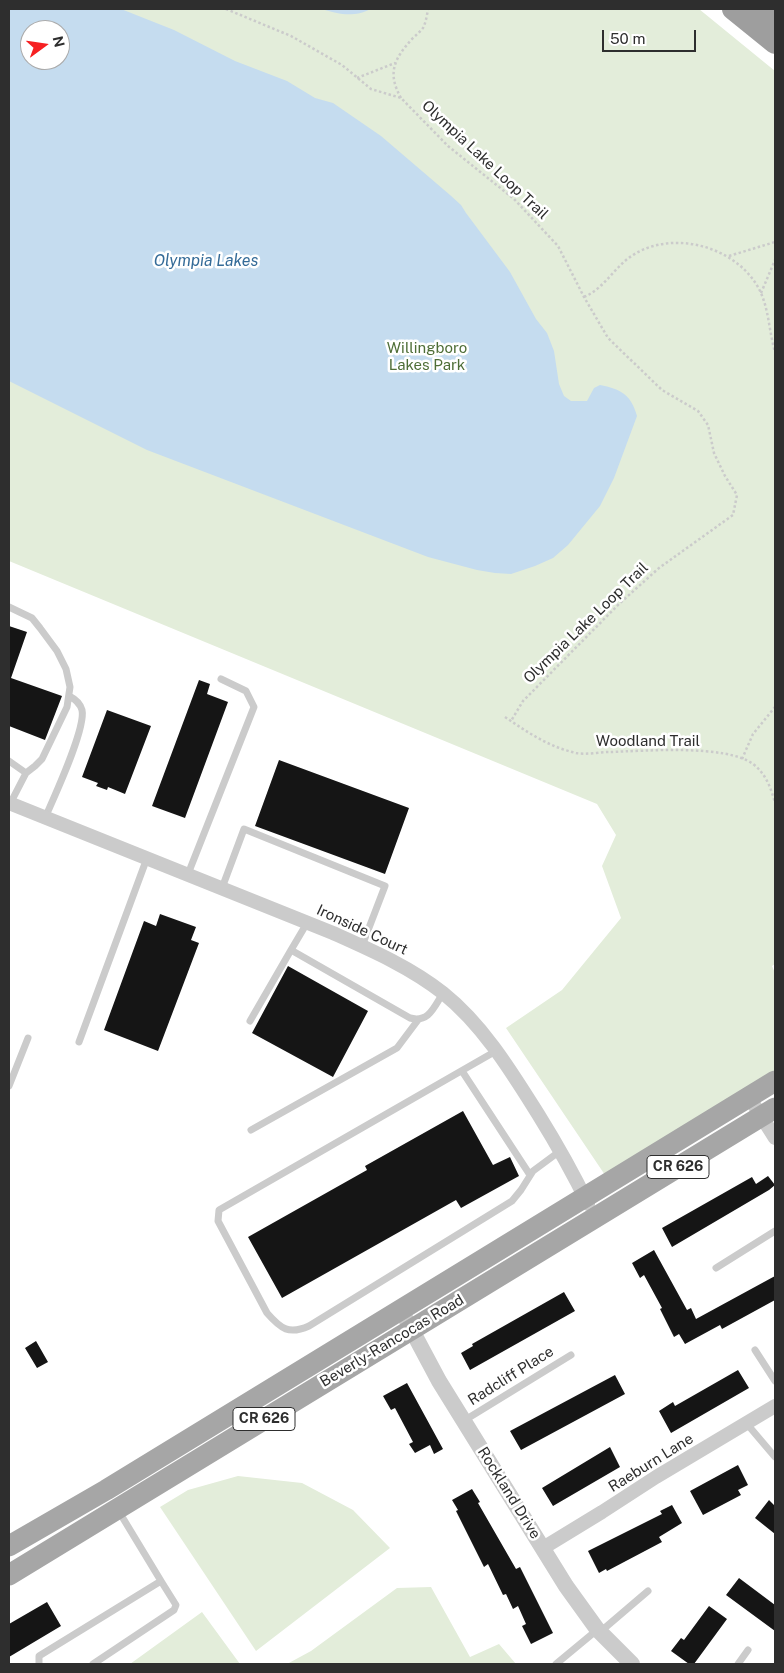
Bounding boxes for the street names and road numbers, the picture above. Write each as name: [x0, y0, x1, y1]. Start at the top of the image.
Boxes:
street label: Olympia Lake Loop Trail: [418, 97, 552, 223]
street label: Olympia Lake Loop Trail: [520, 559, 652, 687]
street label: Woodland Trail: [596, 732, 700, 750]
street label: Ironside Court: [314, 901, 410, 959]
road number: CR 626: [647, 1156, 709, 1178]
street label: Beverly-Rancocas Road: [317, 1291, 467, 1391]
street label: Radcliff Place: [465, 1343, 557, 1409]
road number: CR 626: [233, 1408, 295, 1430]
street label: Raeburn Lane: [605, 1430, 697, 1496]
street label: Rockland Drive: [474, 1444, 544, 1542]

